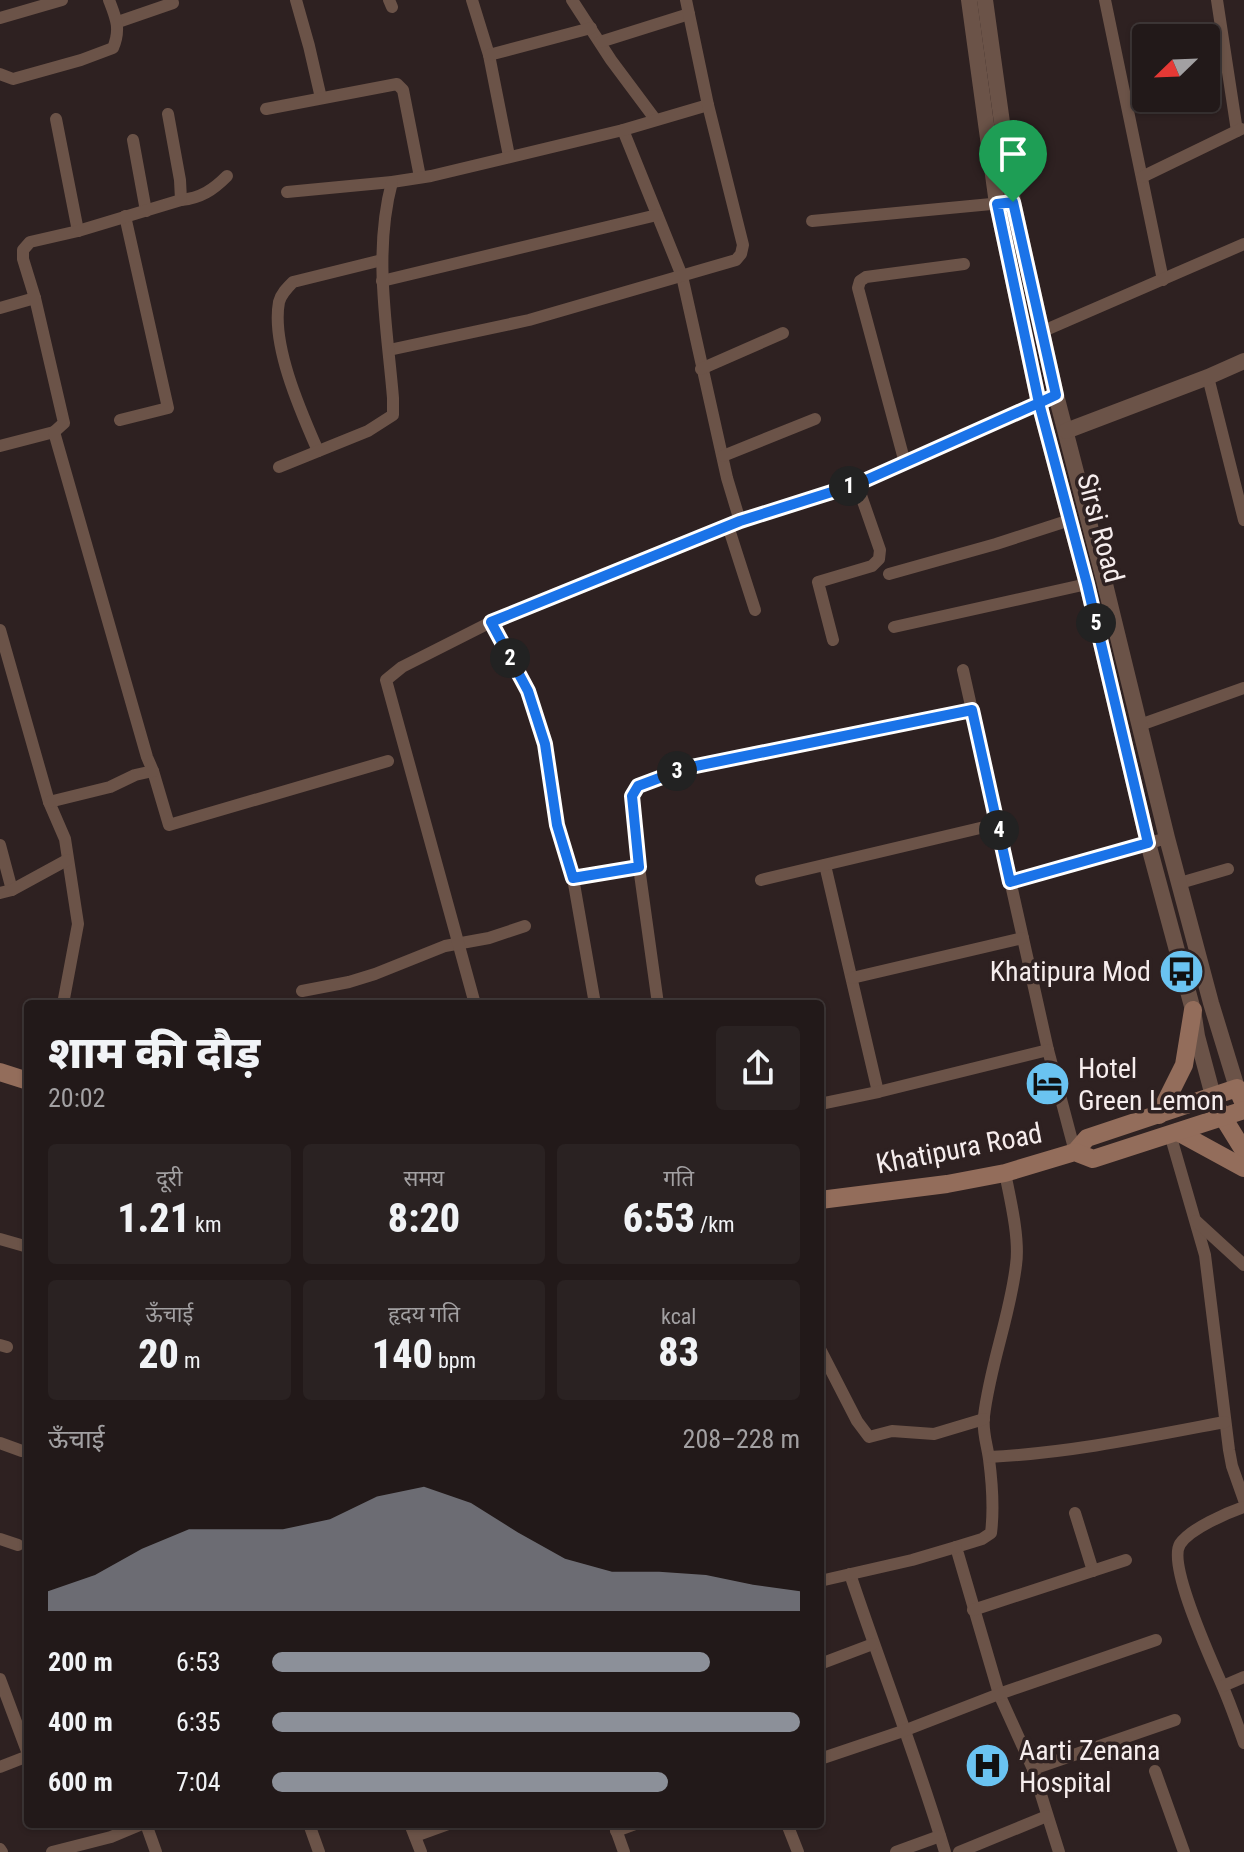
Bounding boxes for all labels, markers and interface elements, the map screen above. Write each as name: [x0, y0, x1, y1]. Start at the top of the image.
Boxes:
north arrow: [1132, 24, 1220, 112]
map controls: [1132, 24, 1220, 112]
pin: [979, 120, 1047, 202]
icon: arrive: [991, 132, 1035, 176]
pin: 1: [829, 466, 869, 506]
street label: Sirsi Road: [1070, 470, 1131, 586]
text: 1: [843, 473, 855, 498]
pin: 5: [1076, 603, 1116, 643]
text: 5: [1090, 610, 1102, 635]
pin: 2: [490, 638, 530, 678]
text: 2: [504, 645, 516, 670]
pin: 3: [657, 751, 697, 791]
text: 3: [671, 758, 683, 783]
pin: 4: [979, 810, 1019, 850]
text: 4: [993, 817, 1005, 842]
bus stop icon: Khatipura Mod: [1158, 947, 1206, 995]
place label: Khatipura Mod: [990, 955, 1151, 988]
button: share: [716, 1026, 800, 1110]
text: शाम की दौड़: [48, 1027, 260, 1079]
place label: Hotel Green Lemon: [1078, 1052, 1224, 1117]
hotel icon: Hotel Green Lemon: [1023, 1060, 1071, 1108]
text: 20:02: [48, 1083, 105, 1113]
street label: Khatipura Road: [873, 1116, 1045, 1181]
text: दूरी: [156, 1166, 183, 1191]
text: समय: [404, 1166, 444, 1191]
text: गति: [663, 1166, 694, 1191]
text: 1.21: [117, 1195, 190, 1242]
text: 8:20: [388, 1195, 460, 1242]
text: 6:53: [623, 1195, 695, 1242]
text: km: [190, 1212, 222, 1237]
text: /km: [695, 1212, 735, 1237]
text: ऊँचाई: [145, 1302, 193, 1327]
text: हृदय गति: [388, 1302, 460, 1327]
text: kcal: [661, 1304, 696, 1329]
text: 83: [658, 1329, 699, 1376]
text: 20: [138, 1331, 179, 1378]
text: 140: [372, 1331, 433, 1378]
text: m: [179, 1348, 200, 1373]
text: bpm: [433, 1348, 476, 1373]
text: ऊँचाई: [48, 1424, 104, 1454]
text: 208–228 m: [683, 1424, 800, 1454]
text: 200 m: [48, 1647, 113, 1677]
text: 6:53: [176, 1647, 221, 1677]
text: 400 m: [48, 1707, 113, 1737]
text: 6:35: [176, 1707, 221, 1737]
place label: Aarti Zenana Hospital: [1019, 1734, 1160, 1799]
hospital icon: Aarti Zenana Hospital: [964, 1742, 1012, 1790]
text: 600 m: [48, 1767, 113, 1797]
text: 7:04: [176, 1767, 221, 1797]

